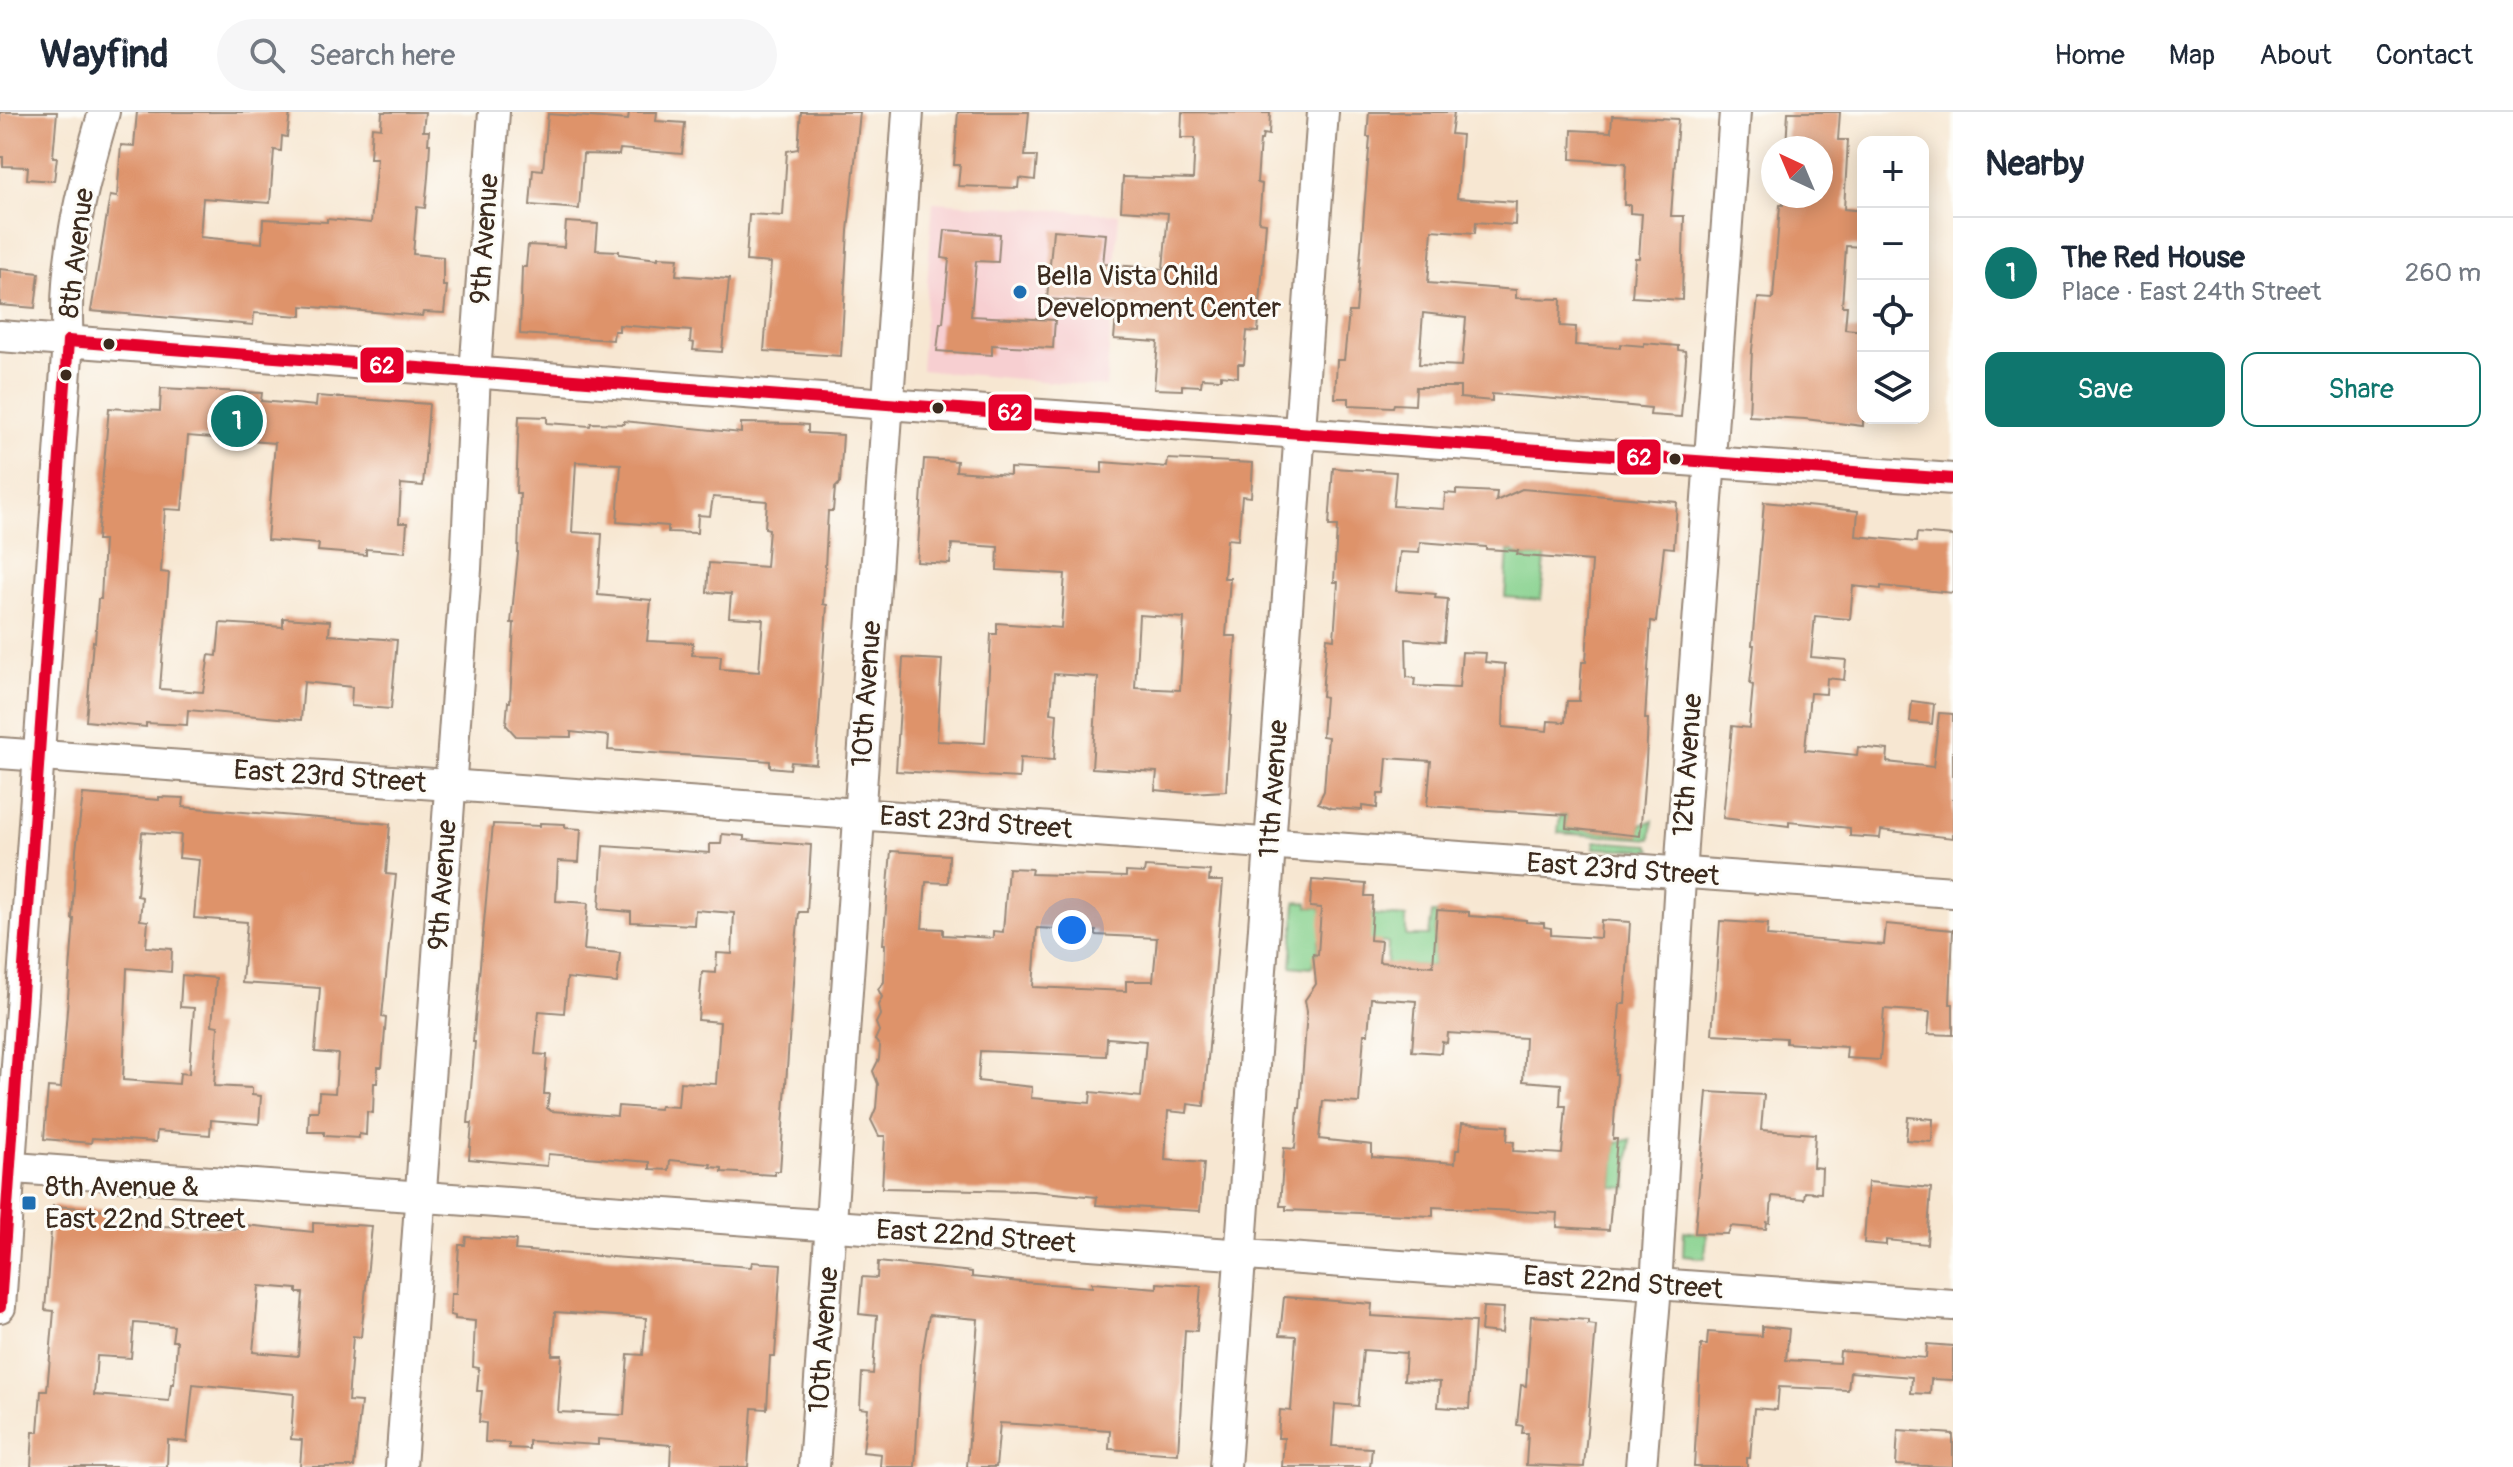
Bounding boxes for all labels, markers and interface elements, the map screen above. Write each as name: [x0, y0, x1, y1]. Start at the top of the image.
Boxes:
search box: [217, 19, 777, 91]
text: Wayfind: [40, 31, 169, 79]
icon: search: [245, 33, 289, 77]
text: Search here: [309, 37, 455, 74]
text: Home: [2054, 38, 2125, 73]
text: Map: [2169, 38, 2215, 73]
text: About: [2259, 38, 2332, 73]
text: Contact: [2376, 38, 2473, 73]
north arrow: [1761, 136, 1833, 208]
map controls: [1857, 136, 1929, 424]
button: +: [1857, 136, 1929, 208]
text: Nearby: [1985, 143, 2084, 186]
street label: 9th Avenue: [463, 172, 507, 306]
street label: 8th Avenue: [52, 186, 102, 320]
button: −: [1857, 208, 1929, 280]
text: The Red House: [2061, 239, 2245, 276]
text: 1: [2006, 257, 2016, 289]
text: 260 m: [2405, 257, 2481, 289]
place label: Bella Vista Child Development Center: [1036, 259, 1281, 326]
text: Place · East 24th Street: [2061, 276, 2321, 308]
button: locate: [1857, 280, 1929, 352]
marker: Bella Vista Child Development Center: [1011, 283, 1029, 301]
unlabelled marker: [101, 336, 117, 352]
line badge: 62: [359, 346, 405, 384]
text: 62: [369, 352, 395, 380]
button: layers: [1857, 352, 1929, 424]
button: Save: [1985, 352, 2225, 427]
button: Share: [2241, 352, 2481, 427]
unlabelled marker: [58, 367, 74, 383]
pin: 1: [211, 391, 263, 451]
line badge: 62: [987, 393, 1033, 432]
text: 62: [997, 399, 1023, 427]
unlabelled marker: [930, 400, 946, 416]
line badge: 62: [1616, 438, 1662, 476]
text: 62: [1626, 444, 1652, 472]
unlabelled marker: [1667, 451, 1683, 467]
street label: 10th Avenue: [844, 619, 890, 768]
street label: 12th Avenue: [1666, 692, 1710, 838]
street label: 11th Avenue: [1252, 719, 1296, 859]
street label: East 23rd Street: [232, 753, 428, 801]
street label: East 23rd Street: [878, 799, 1074, 847]
street label: 9th Avenue: [421, 818, 465, 952]
street label: East 23rd Street: [1525, 846, 1721, 894]
your location: [1052, 910, 1092, 950]
place label: 8th Avenue & East 22nd Street: [45, 1170, 246, 1237]
marker: 8th Avenue & East 22nd Street: [20, 1194, 38, 1212]
street label: East 22nd Street: [875, 1213, 1078, 1261]
street label: East 22nd Street: [1522, 1259, 1725, 1307]
street label: 10th Avenue: [801, 1265, 847, 1414]

